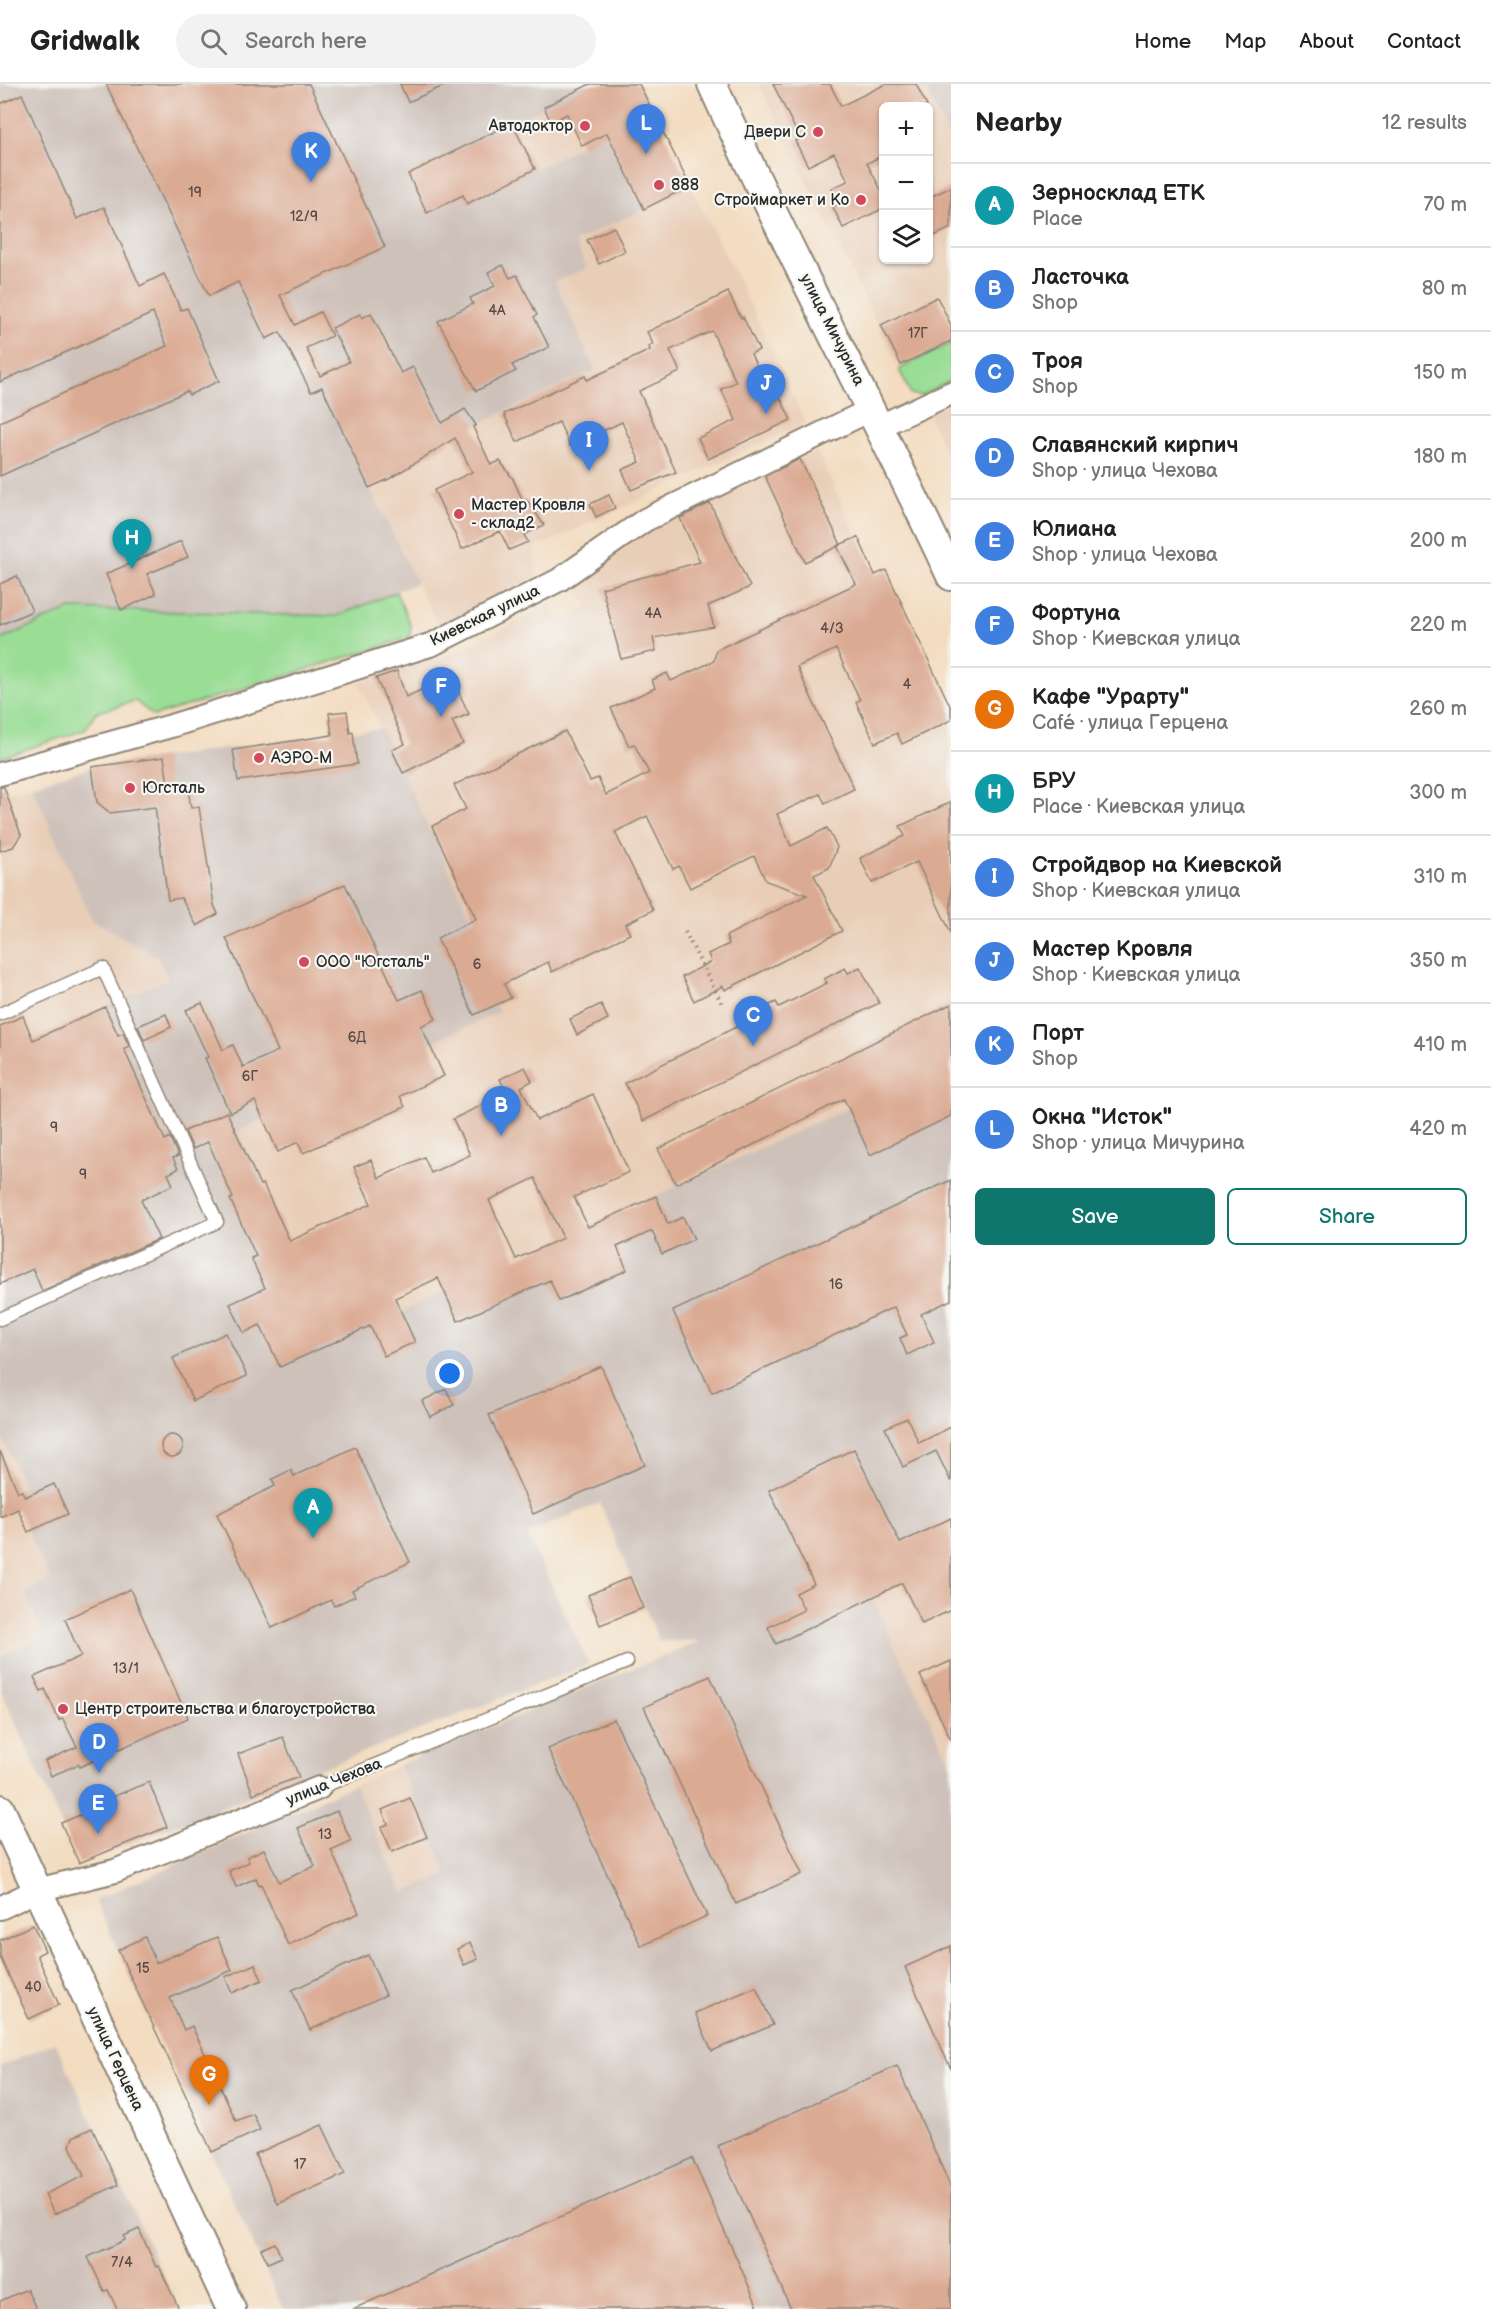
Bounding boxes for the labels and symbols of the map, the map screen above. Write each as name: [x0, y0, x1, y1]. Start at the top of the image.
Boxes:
pin: L: [626, 104, 666, 154]
place label: Автодоктор: [488, 117, 573, 136]
marker: Автодоктор: [578, 119, 592, 133]
place label: Двери С: [744, 123, 806, 142]
marker: Двери С: [811, 125, 825, 139]
pin: K: [292, 132, 330, 182]
place label: 888: [671, 176, 699, 195]
marker: 888: [652, 178, 666, 192]
house number: 19: [188, 184, 202, 201]
place label: Строймаркет и Ко: [714, 191, 849, 210]
marker: Строймаркет и Ко: [854, 193, 868, 207]
house number: 12/9: [290, 208, 318, 225]
street label: улица Мичурина: [796, 271, 869, 390]
house number: 4А: [488, 302, 506, 319]
house number: 17Г: [908, 325, 928, 342]
pin: J: [746, 364, 786, 414]
pin: I: [570, 422, 608, 471]
place label: Мастер Кровля - склад2: [471, 496, 586, 533]
marker: Мастер Кровля - склад2: [452, 507, 466, 521]
pin: H: [112, 520, 152, 569]
street label: Киевская улица: [427, 581, 543, 651]
house number: 4А: [644, 605, 662, 622]
house number: 4/3: [820, 620, 844, 637]
pin: F: [422, 668, 460, 717]
house number: 4: [903, 676, 912, 693]
place label: АЭРО-М: [270, 749, 332, 768]
marker: АЭРО-М: [252, 751, 266, 765]
place label: Югсталь: [142, 779, 205, 798]
marker: Югсталь: [123, 781, 137, 795]
place label: ООО "Югсталь": [316, 953, 430, 972]
marker: ООО "Югсталь": [297, 955, 311, 969]
house number: 6: [473, 956, 482, 973]
pin: C: [734, 996, 772, 1046]
house number: 6Д: [348, 1029, 366, 1046]
house number: 6Г: [242, 1068, 258, 1085]
pin: B: [482, 1086, 520, 1136]
house number: 9: [50, 1119, 58, 1136]
house number: 9: [79, 1166, 87, 1183]
house number: 16: [829, 1276, 843, 1293]
your location: [435, 1359, 464, 1388]
pin: A: [294, 1488, 332, 1538]
house number: 13/1: [113, 1660, 139, 1677]
place label: Центр строительства и благоустройства: [75, 1700, 376, 1719]
marker: Центр строительства и благоустройства: [56, 1702, 70, 1716]
pin: D: [80, 1724, 118, 1773]
street label: улица Чехова: [283, 1754, 385, 1810]
pin: E: [78, 1784, 118, 1834]
house number: 13: [318, 1826, 332, 1843]
house number: 15: [136, 1960, 150, 1977]
house number: 40: [25, 1979, 41, 1996]
street label: улица Герцена: [83, 2004, 148, 2114]
pin: G: [190, 2056, 228, 2105]
house number: 17: [294, 2156, 306, 2173]
house number: 7/4: [111, 2254, 133, 2271]

